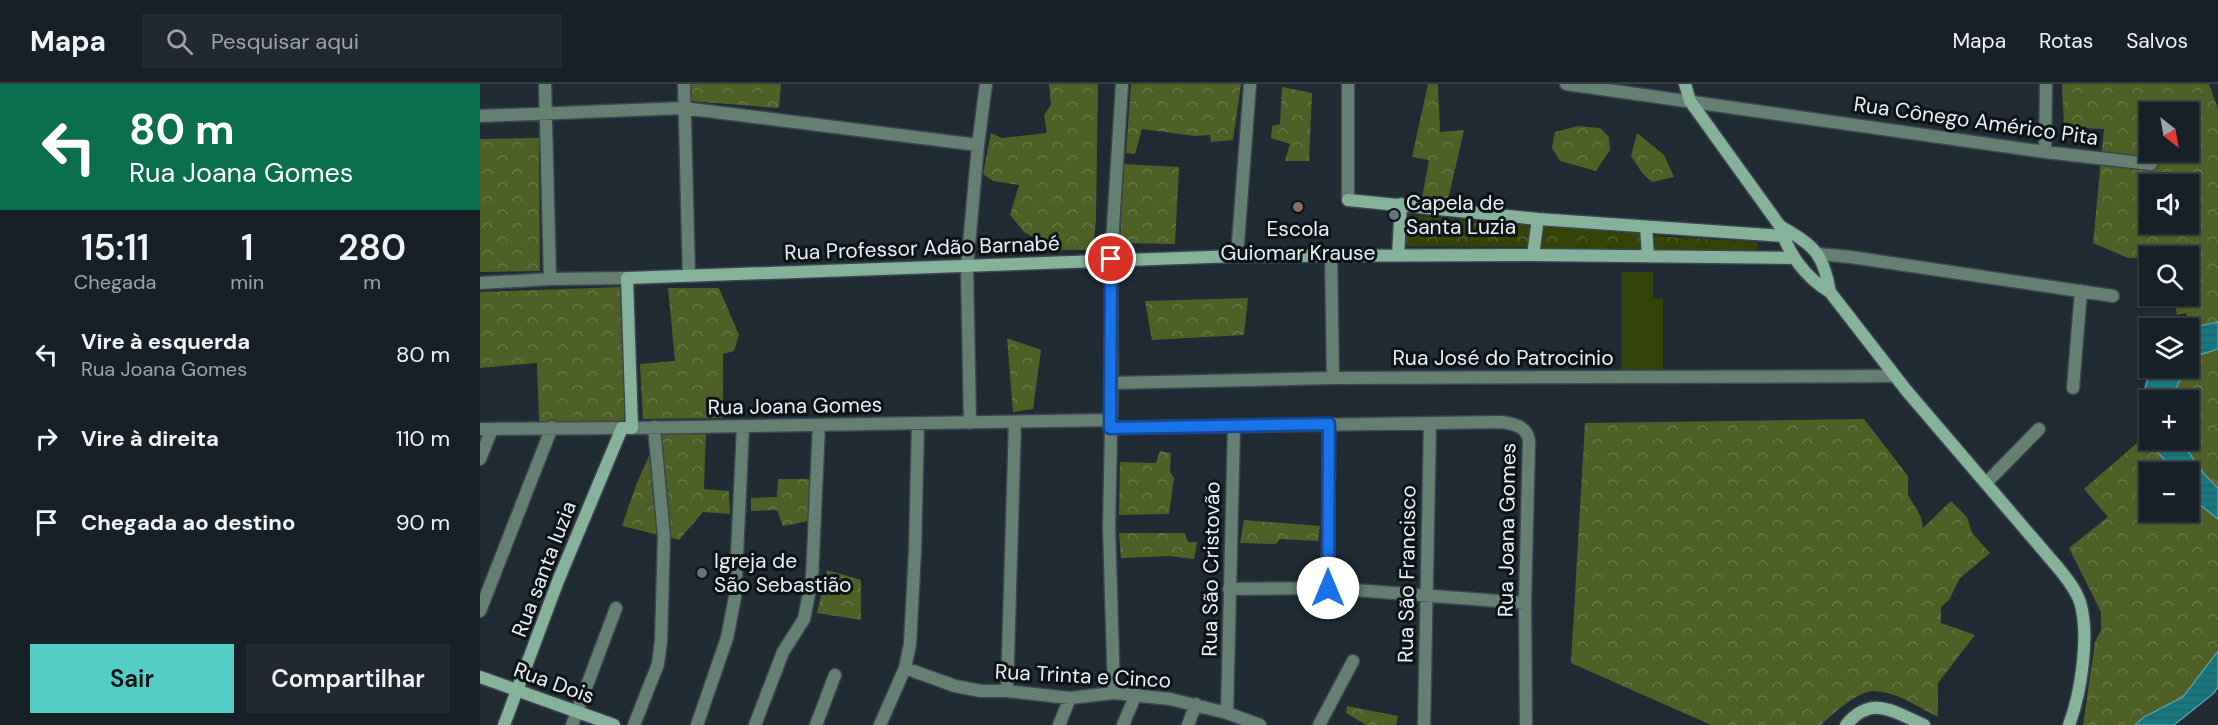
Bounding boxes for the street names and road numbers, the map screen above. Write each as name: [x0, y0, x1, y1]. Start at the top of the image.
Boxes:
street label: Rua Cônego Américo Pita: [1852, 90, 2100, 152]
street label: Rua Professor Adão Barnabé: [784, 229, 1060, 267]
street label: Rua José do Patrocinio: [1392, 344, 1614, 372]
street label: Rua Joana Gomes: [708, 390, 882, 422]
street label: Rua Joana Gomes: [1491, 443, 1523, 617]
street label: Rua São Cristovão: [1195, 481, 1227, 657]
street label: Rua São Francisco: [1391, 485, 1423, 663]
street label: Rua santa luzia: [505, 497, 583, 641]
street label: Rua Dois: [510, 655, 598, 711]
street label: Rua Trinta e Cinco: [994, 657, 1172, 695]

